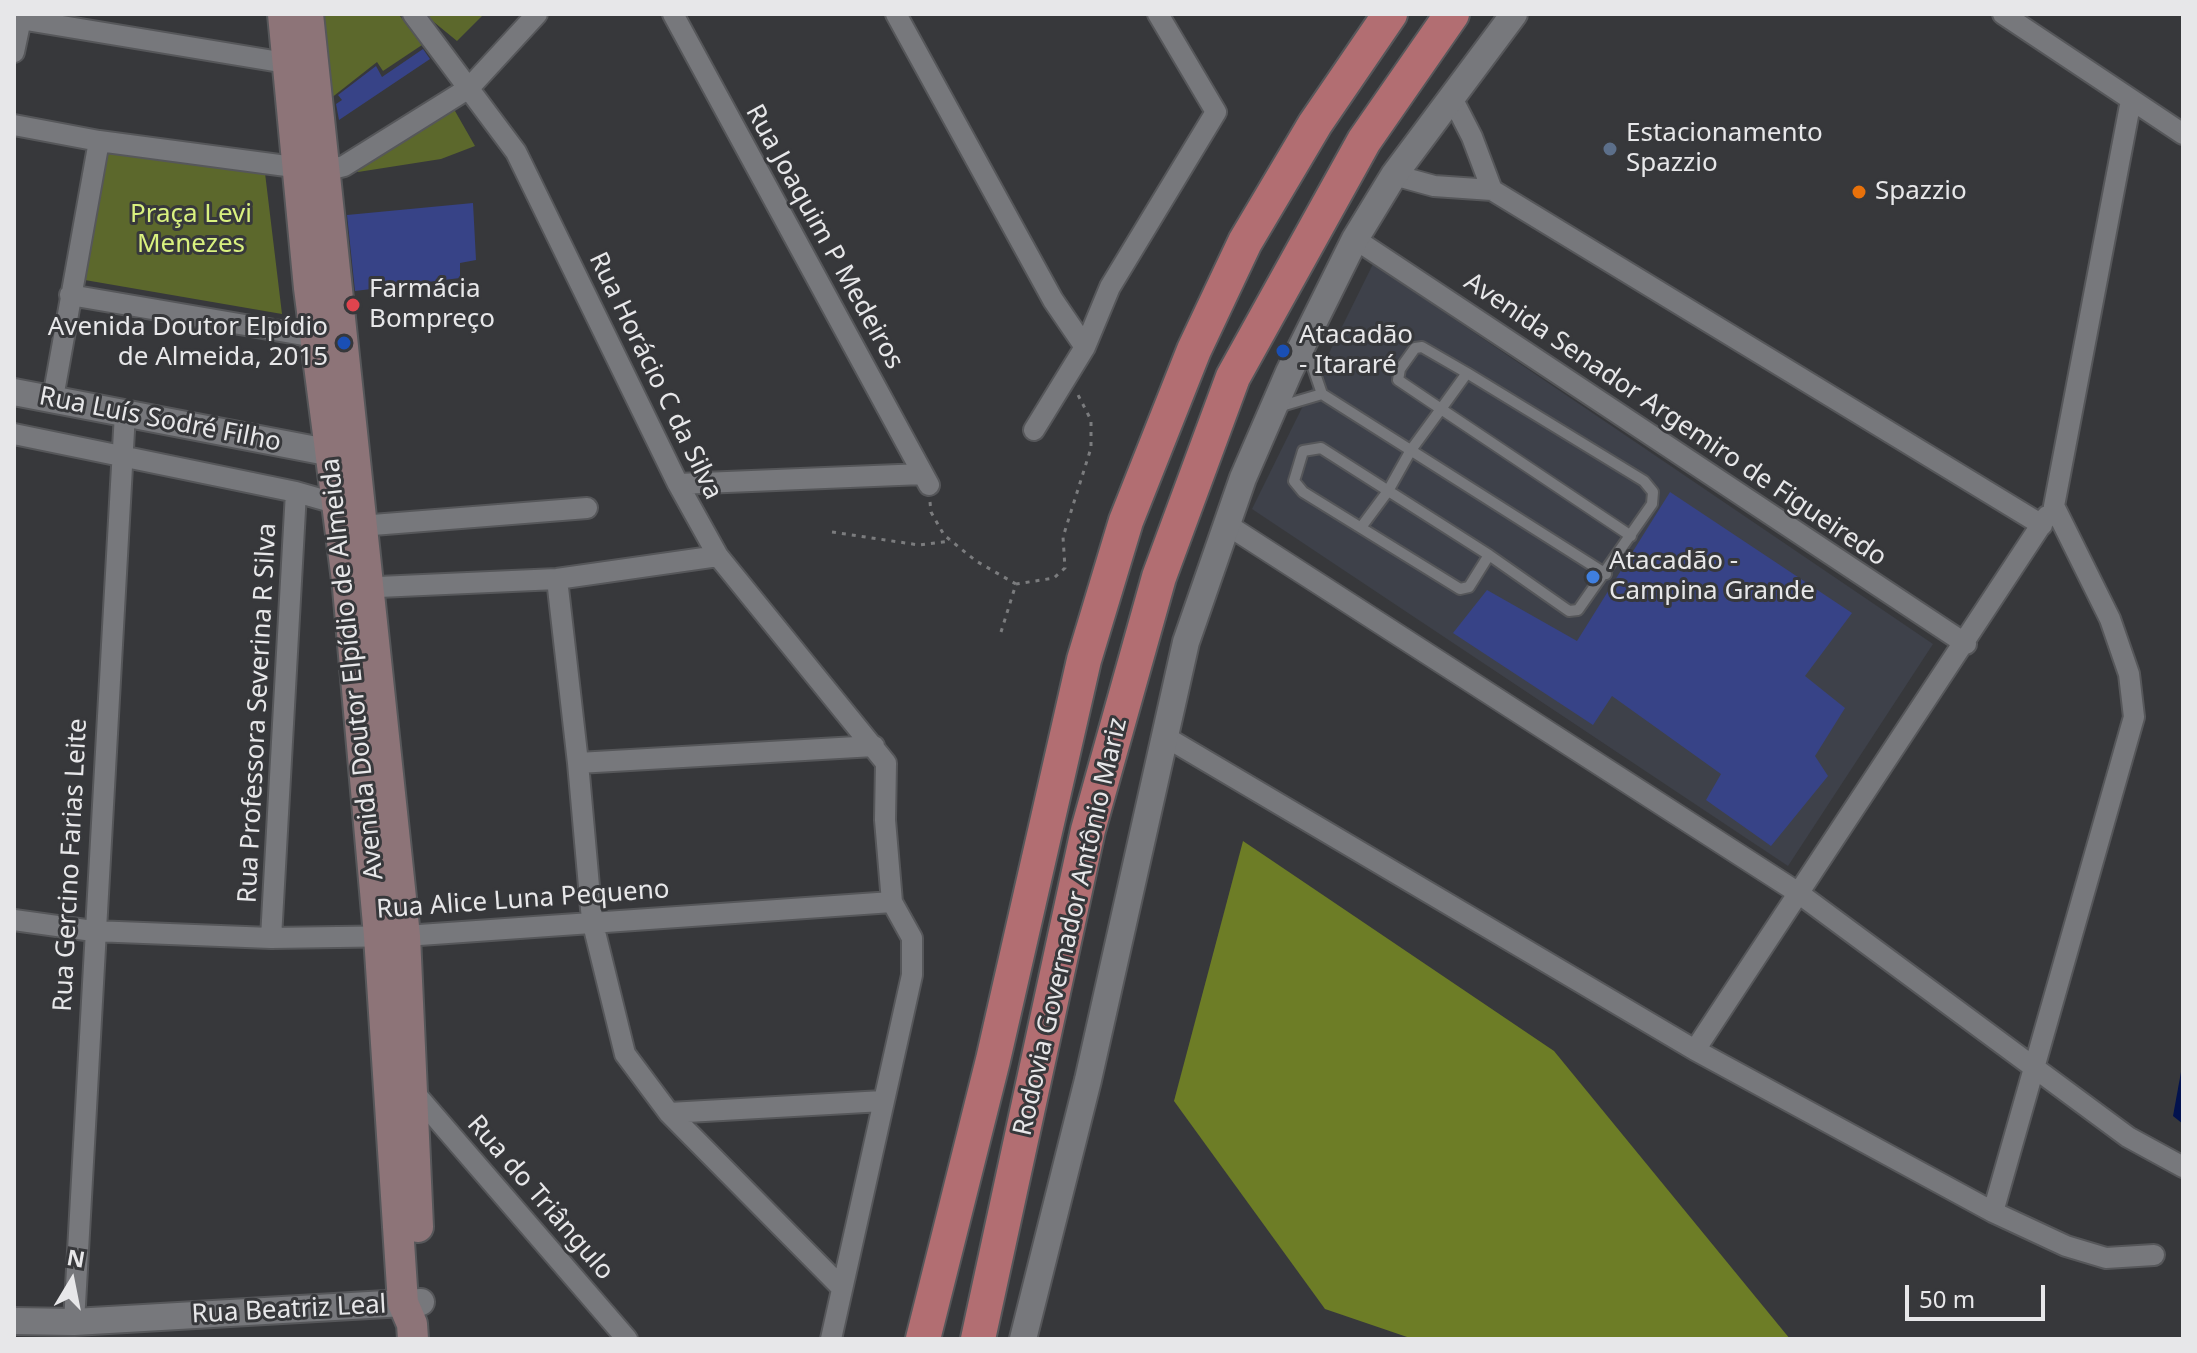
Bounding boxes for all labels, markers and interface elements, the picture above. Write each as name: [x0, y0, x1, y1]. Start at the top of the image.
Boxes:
street label: Rua Joaquim P Medeiros: [738, 99, 910, 375]
place label: Estacionamento Spazzio: [1626, 118, 1823, 180]
marker: Estacionamento Spazzio: [1601, 140, 1619, 158]
place label: Spazzio: [1875, 176, 1967, 208]
marker: Spazzio: [1850, 183, 1868, 201]
park label: Praça Levi Menezes: [130, 199, 252, 260]
street label: Rua Horácio C da Silva: [582, 247, 728, 505]
street label: Avenida Senador Argemiro de Figueiredo: [1458, 267, 1892, 573]
place label: Farmácia Bompreço: [369, 274, 495, 336]
marker: Farmácia Bompreço: [344, 296, 362, 314]
place label: Avenida Doutor Elpídio de Almeida, 2015: [48, 312, 328, 374]
place label: Atacadão - Itararé: [1299, 320, 1413, 382]
marker: Avenida Doutor Elpídio de Almeida, 2015: [335, 334, 353, 352]
marker: Atacadão - Itararé: [1274, 342, 1292, 360]
street label: Rua Luís Sodré Filho: [37, 381, 283, 459]
street label: Avenida Doutor Elpídio de Almeida: [315, 457, 391, 881]
street label: Rua Professora Severina R Silva: [232, 522, 284, 904]
place label: Atacadão - Campina Grande: [1609, 546, 1815, 608]
marker: Atacadão - Campina Grande: [1584, 568, 1602, 586]
street label: Rodovia Governador Antônio Mariz: [1008, 715, 1134, 1139]
street label: Rua Gercino Farias Leite: [48, 718, 94, 1012]
street label: Rua Alice Luna Pequeno: [375, 874, 671, 926]
street label: Rua do Triângulo: [460, 1109, 620, 1287]
north arrow: [32, 1241, 112, 1321]
text: N: [65, 1241, 88, 1274]
scale bar: [1909, 1269, 2049, 1319]
text: 50 m: [1919, 1282, 1975, 1315]
street label: Rua Beatriz Leal: [191, 1289, 387, 1331]

